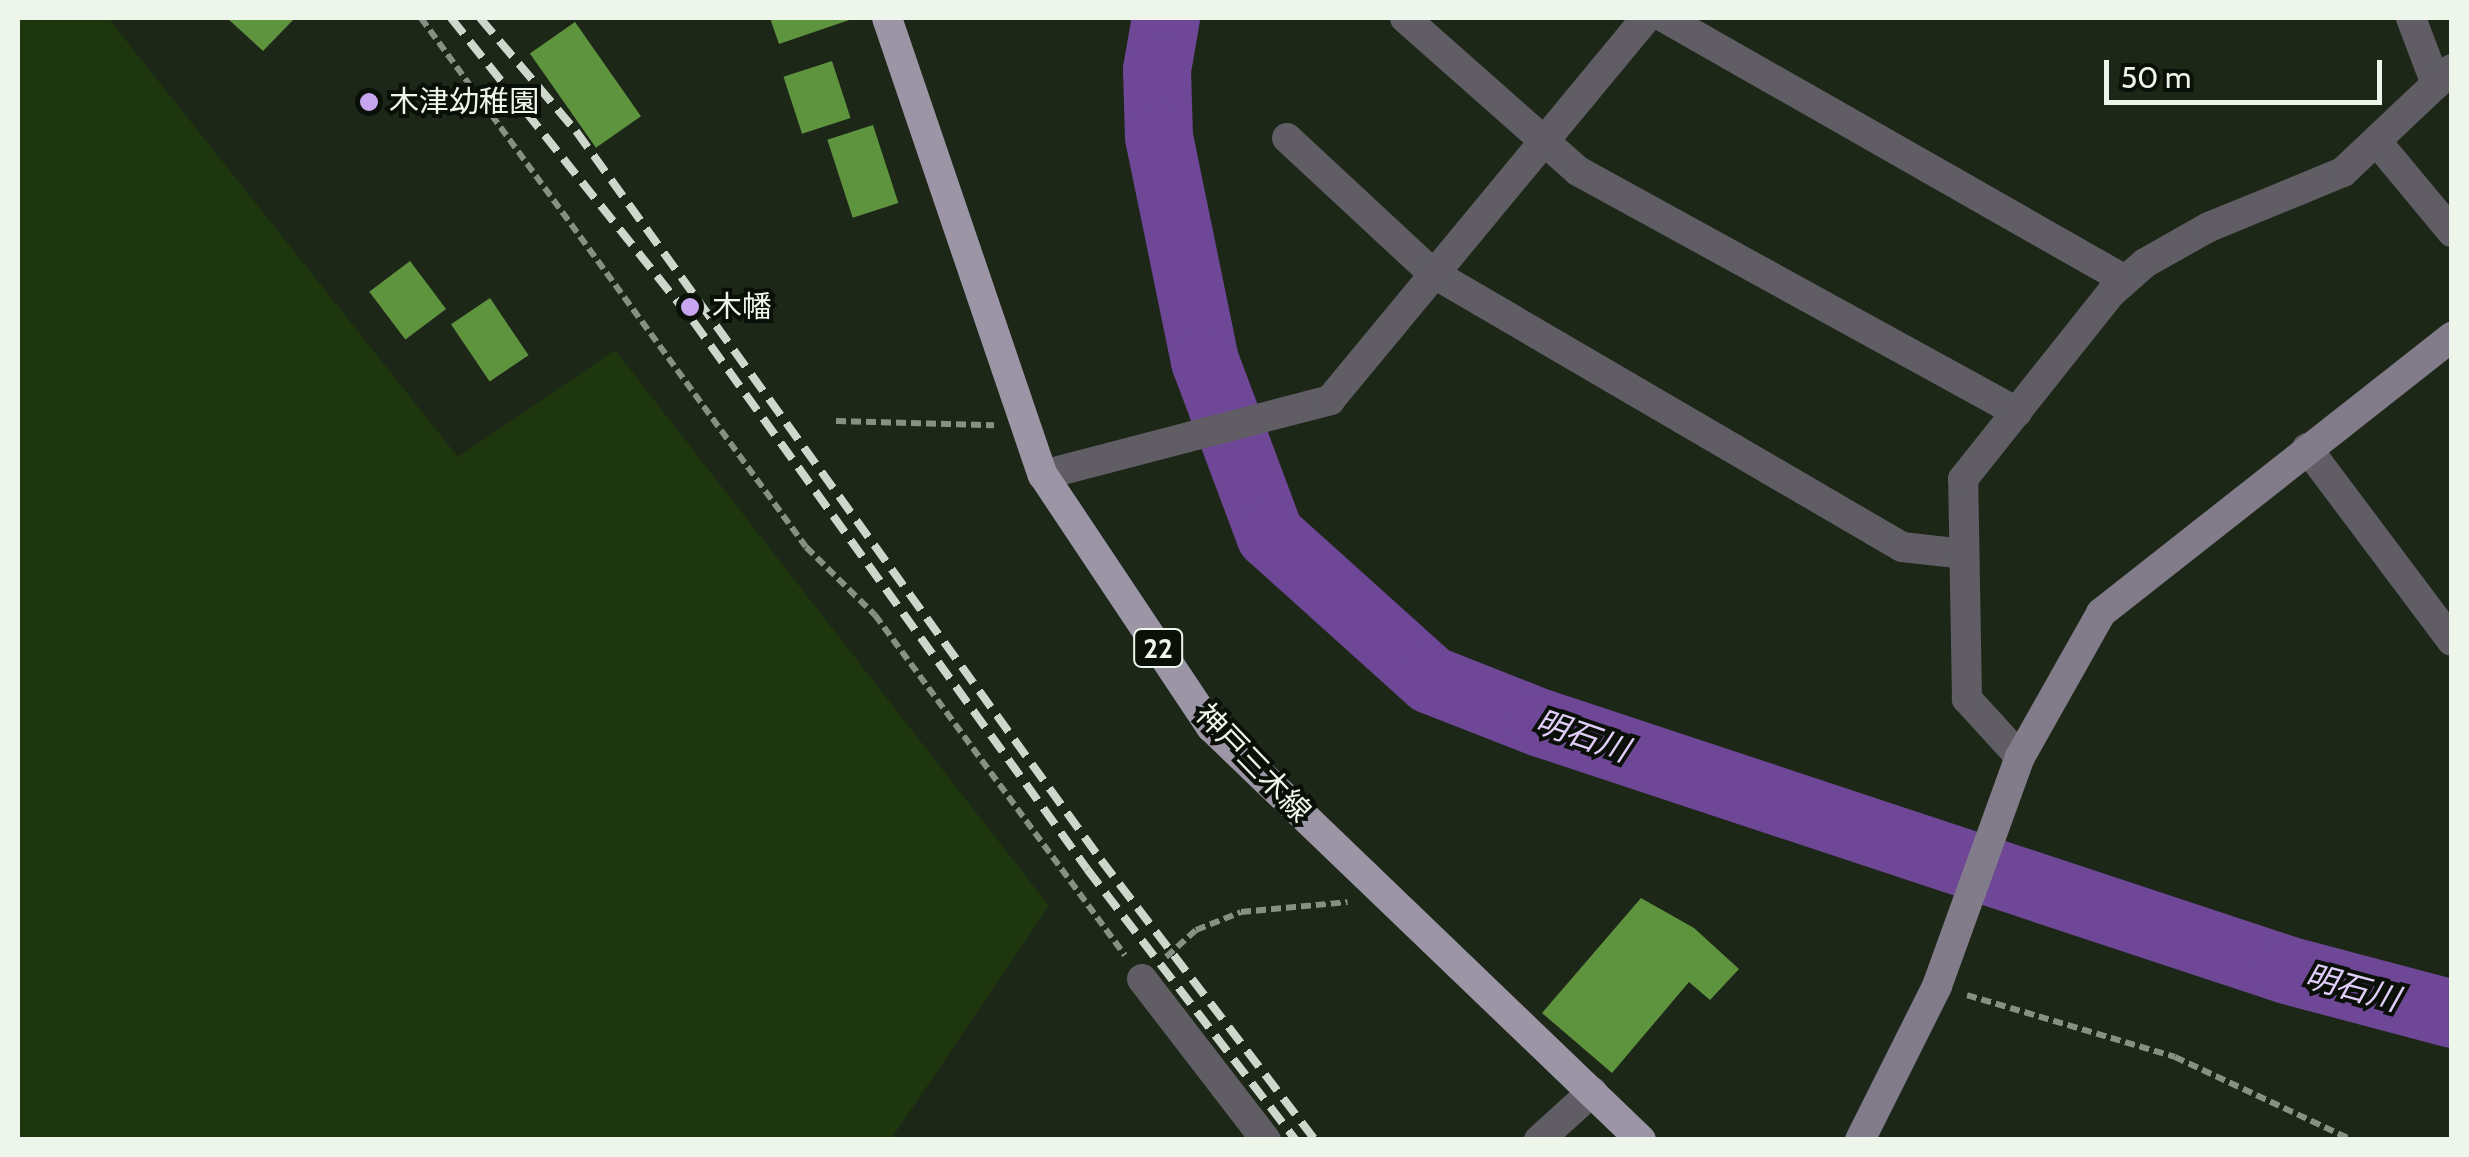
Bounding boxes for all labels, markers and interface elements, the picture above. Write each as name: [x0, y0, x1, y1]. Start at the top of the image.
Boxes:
scale bar: [2109, 40, 2386, 102]
text: 50 m: [2121, 59, 2191, 96]
place label: 木津幼稚園: [389, 84, 539, 120]
marker: 木津幼稚園: [358, 91, 380, 113]
place label: 木幡: [712, 289, 772, 325]
marker: 木幡: [677, 294, 703, 320]
road number: 22: [1133, 625, 1183, 671]
street label: 神戸三木線: [1188, 697, 1318, 829]
water label: 明石川: [1530, 702, 1634, 770]
water label: 明石川: [2301, 957, 2403, 1019]

